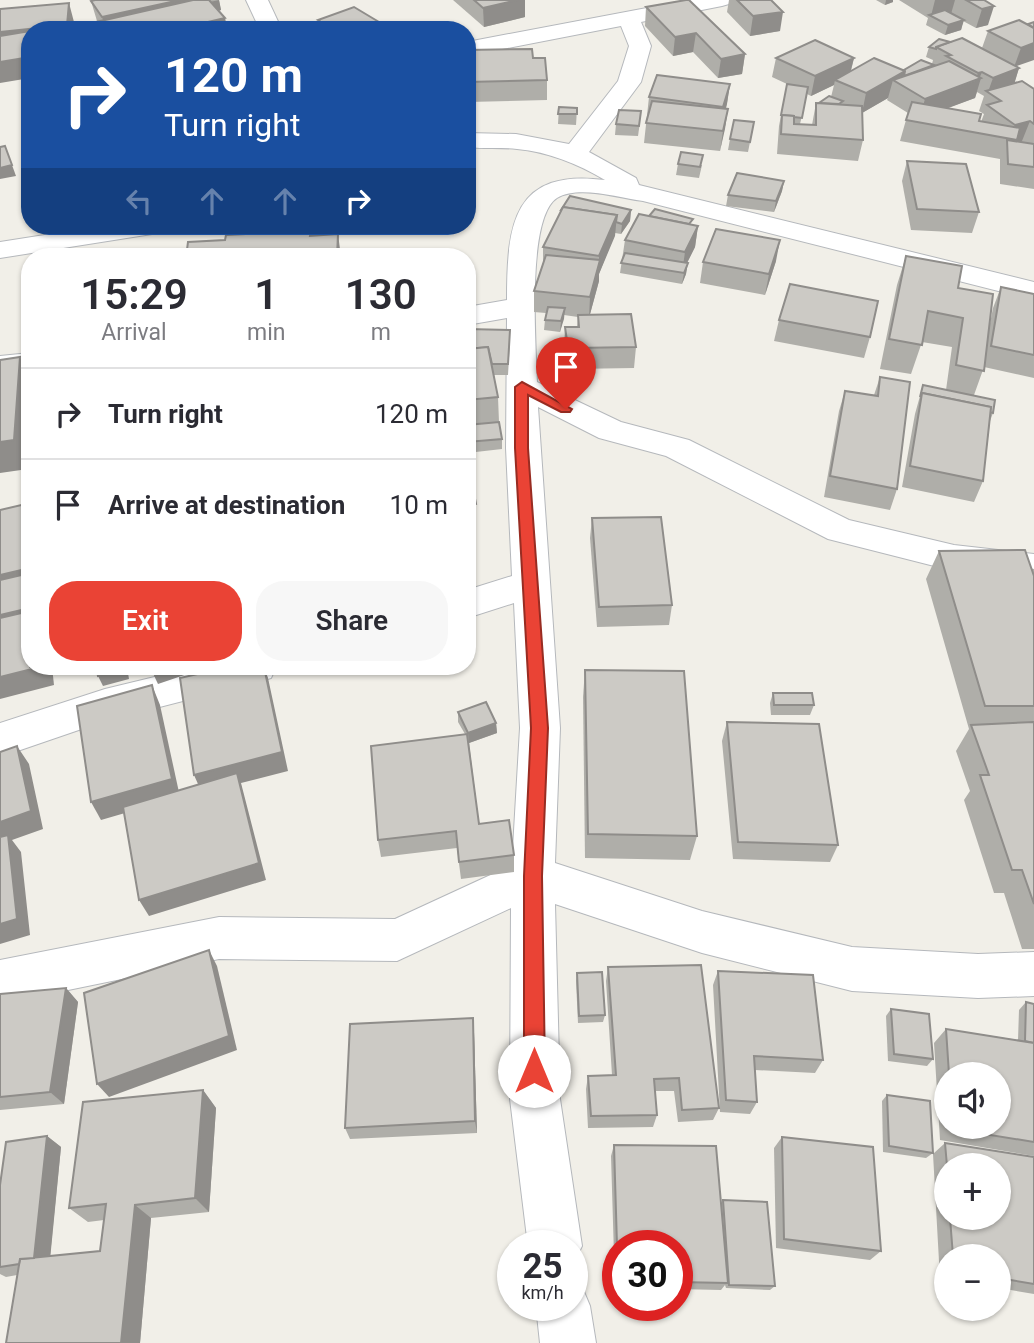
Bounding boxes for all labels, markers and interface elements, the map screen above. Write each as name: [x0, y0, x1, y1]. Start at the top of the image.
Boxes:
text: 120 m: [164, 47, 303, 104]
icon: right: [49, 49, 140, 140]
text: Turn right: [164, 106, 300, 144]
icon: left: [120, 182, 158, 220]
icon: ahead: [193, 182, 231, 220]
icon: ahead: [266, 182, 304, 220]
icon: right: [339, 182, 377, 220]
text: 15:29: [80, 270, 188, 319]
text: 1: [254, 270, 278, 319]
text: 130: [345, 270, 417, 319]
text: Arrival: [101, 319, 167, 346]
text: min: [247, 319, 285, 346]
text: m: [371, 319, 391, 346]
pin: [536, 337, 596, 409]
icon: arrive: [547, 348, 585, 386]
icon: right: [49, 395, 87, 433]
text: Turn right: [108, 399, 223, 429]
text: 120 m: [375, 399, 448, 429]
icon: arrive: [49, 486, 87, 524]
text: Arrive at destination: [108, 490, 345, 520]
text: 10 m: [390, 490, 448, 520]
button: Exit: [49, 581, 242, 661]
button: Share: [256, 581, 448, 661]
position arrow: [497, 1034, 571, 1108]
map controls: [934, 1062, 1011, 1321]
button: sound: [934, 1062, 1011, 1139]
button: +: [934, 1153, 1011, 1230]
speed limit sign: 30: [602, 1230, 693, 1321]
button: −: [934, 1244, 1011, 1321]
text: 25: [522, 1246, 563, 1287]
text: km/h: [521, 1282, 564, 1303]

